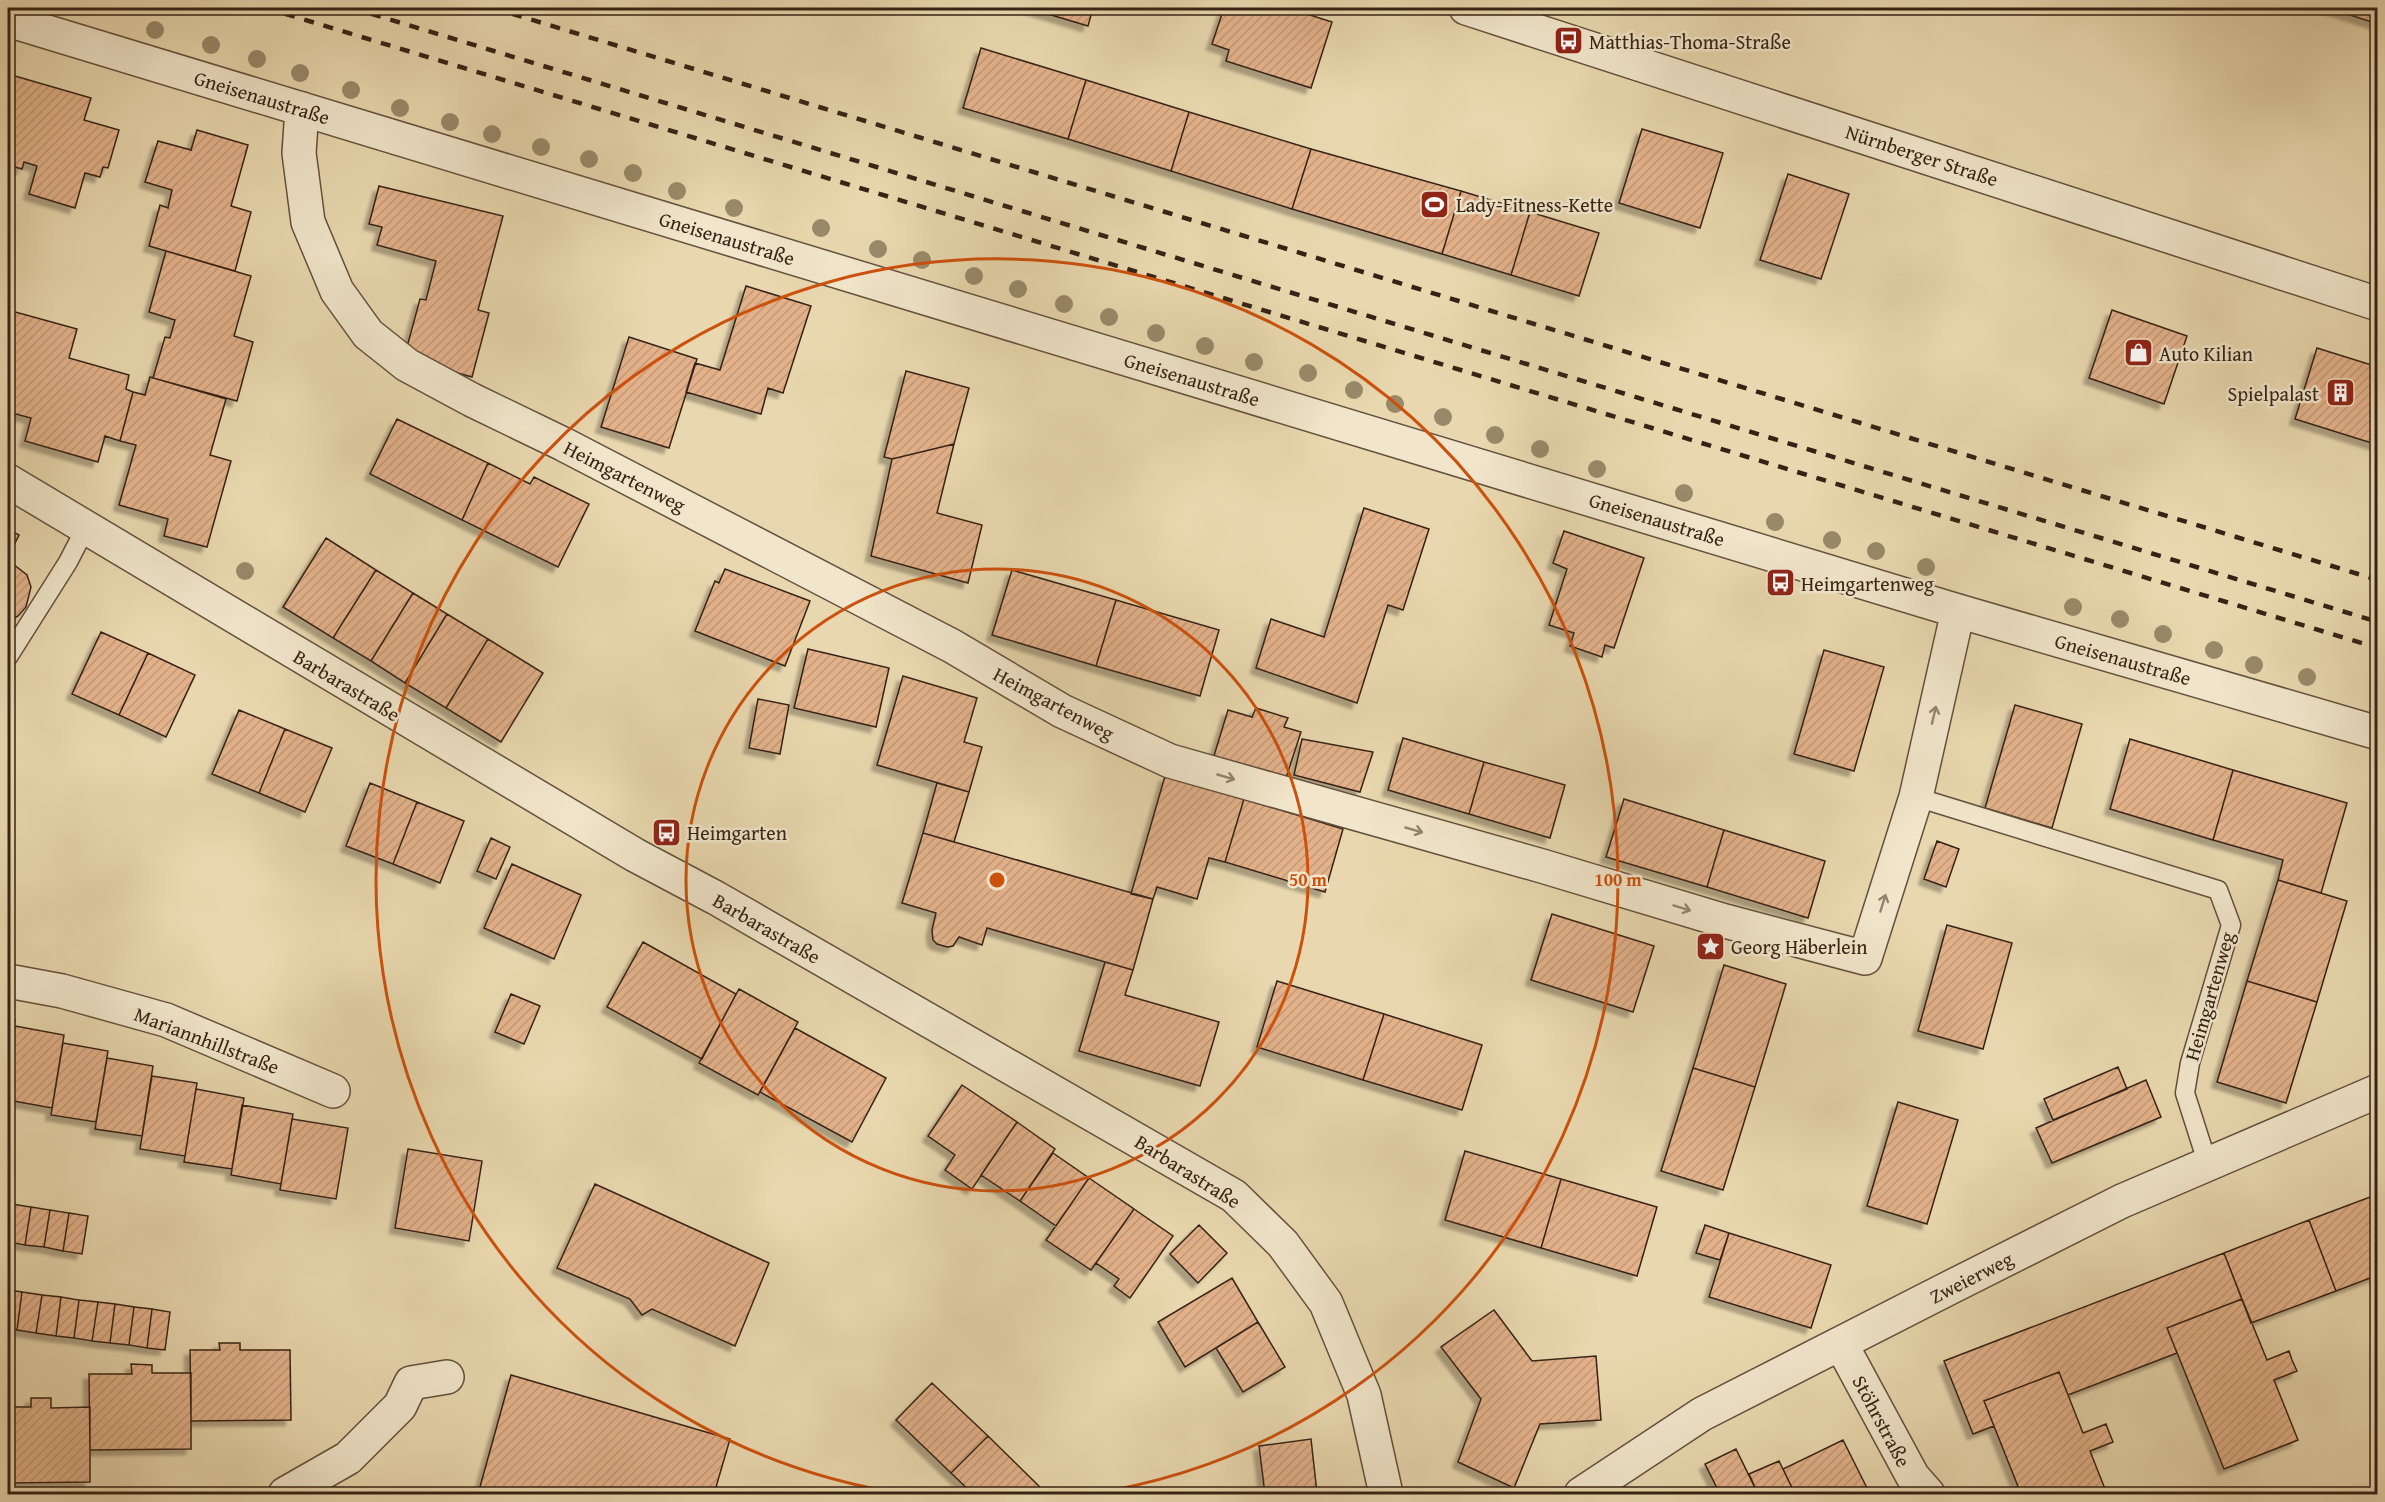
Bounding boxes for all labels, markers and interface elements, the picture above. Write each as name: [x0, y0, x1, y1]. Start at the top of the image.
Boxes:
bus stop icon: Matthias-Thoma-Straße: [1552, 25, 1584, 57]
place label: Matthias-Thoma-Straße: [1589, 27, 1791, 56]
street label: Gneisenaustraße: [191, 63, 333, 131]
street label: Nürnberger Straße: [1842, 117, 2002, 193]
sports icon: Lady-Fitness-Kette: [1419, 188, 1451, 220]
place label: Lady-Fitness-Kette: [1456, 190, 1613, 219]
street label: Gneisenaustraße: [656, 204, 798, 272]
shop icon: Auto Kilian: [2122, 337, 2154, 369]
place label: Auto Kilian: [2159, 339, 2253, 368]
street label: Gneisenaustraße: [1121, 345, 1263, 413]
building icon: Spielpalast: [2324, 377, 2356, 409]
place label: Spielpalast: [2228, 379, 2319, 408]
street label: Heimgartenweg: [559, 433, 691, 519]
street label: Gneisenaustraße: [1586, 485, 1728, 553]
bus stop icon: Heimgartenweg: [1764, 567, 1796, 599]
place label: Heimgartenweg: [1801, 569, 1934, 598]
street label: Gneisenaustraße: [2051, 626, 2195, 692]
street label: Barbarastraße: [288, 642, 406, 728]
street label: Heimgartenweg: [988, 659, 1120, 747]
one-way arrow: [1929, 705, 1941, 724]
one-way arrow: [1216, 772, 1235, 783]
bus stop icon: Heimgarten: [650, 816, 682, 848]
place label: Heimgarten: [687, 818, 787, 847]
one-way arrow: [1404, 825, 1423, 836]
text: 50 m: [1289, 866, 1328, 893]
text: 100 m: [1594, 866, 1642, 893]
centre of rings: [987, 870, 1007, 890]
street label: Barbarastraße: [708, 885, 826, 971]
one-way arrow: [1878, 894, 1889, 913]
one-way arrow: [1672, 903, 1691, 914]
street label: Heimgartenweg: [2177, 928, 2241, 1064]
place icon: Georg Häberlein: [1694, 930, 1726, 962]
place label: Georg Häberlein: [1731, 932, 1868, 961]
street label: Mariannhillstraße: [130, 999, 284, 1081]
street label: Barbarastraße: [1129, 1127, 1247, 1215]
street label: Zweierweg: [1924, 1244, 2018, 1310]
street label: Stöhrstraße: [1846, 1370, 1918, 1472]

